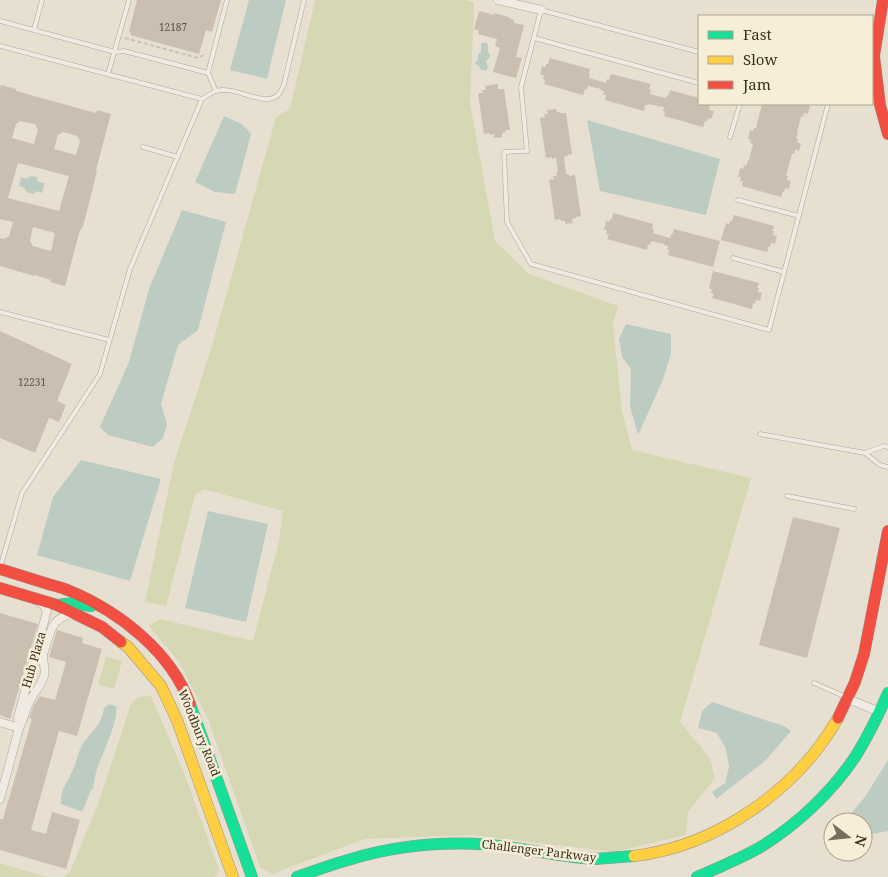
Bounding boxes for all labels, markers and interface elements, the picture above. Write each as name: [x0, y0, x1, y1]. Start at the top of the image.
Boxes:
legend: [698, 15, 873, 105]
house number: 12187: [159, 20, 187, 34]
text: Fast: [743, 24, 772, 44]
text: Slow: [743, 49, 777, 69]
text: Jam: [742, 74, 771, 94]
house number: 12231: [18, 375, 46, 389]
street label: Hub Plaza: [17, 629, 50, 690]
street label: Woodbury Road: [174, 687, 225, 779]
north arrow: [823, 812, 873, 862]
text: N: [850, 833, 872, 849]
street label: Challenger Parkway: [481, 835, 598, 866]

